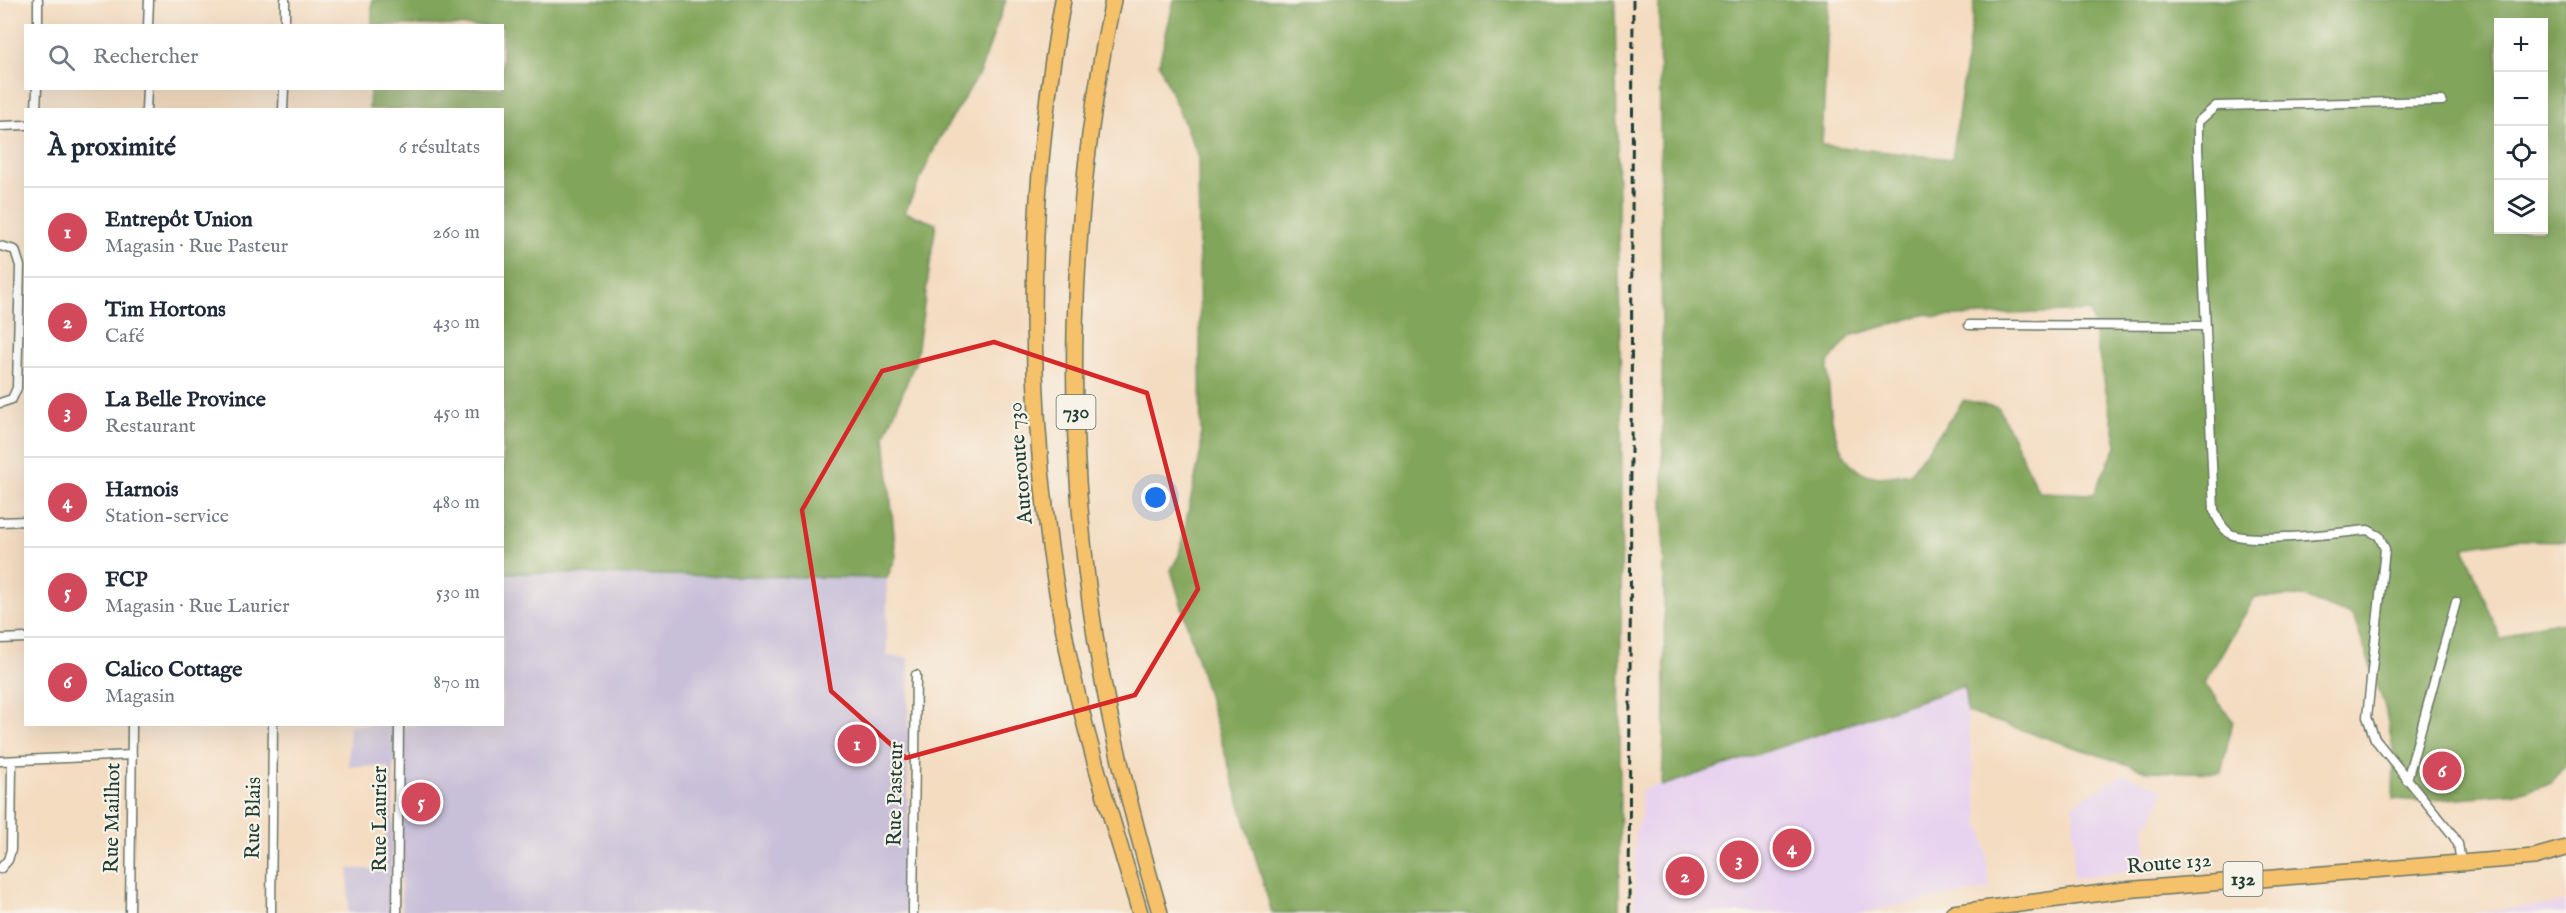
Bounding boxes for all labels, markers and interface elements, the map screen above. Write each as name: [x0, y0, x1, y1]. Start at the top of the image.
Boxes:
map controls: [2494, 18, 2548, 234]
button: +: [2494, 18, 2548, 72]
search box: [24, 24, 504, 90]
icon: search: [45, 41, 78, 74]
text: Rechercher: [93, 43, 198, 71]
button: −: [2494, 72, 2548, 126]
button: locate: [2494, 126, 2548, 180]
text: À proximité: [48, 131, 176, 164]
text: 6 résultats: [398, 135, 480, 160]
button: layers: [2494, 180, 2548, 234]
text: Entrepôt Union: [105, 206, 253, 234]
text: 1: [64, 220, 71, 245]
text: 260 m: [433, 220, 480, 245]
text: Magasin · Rue Pasteur: [105, 234, 288, 259]
text: Tim Hortons: [105, 296, 226, 324]
text: 2: [63, 310, 72, 335]
text: 430 m: [433, 310, 480, 335]
text: Café: [105, 324, 144, 349]
text: La Belle Province: [105, 386, 266, 414]
road number: 730: [1056, 395, 1096, 429]
text: 3: [64, 400, 71, 425]
text: 450 m: [433, 400, 480, 425]
street label: Autoroute 730: [1002, 401, 1040, 526]
text: Restaurant: [105, 414, 196, 439]
text: Harnois: [105, 476, 179, 504]
your location: [1141, 483, 1170, 512]
text: 4: [63, 490, 72, 515]
text: 480 m: [433, 490, 480, 515]
text: Station-service: [105, 504, 229, 529]
text: FCP: [105, 566, 147, 594]
text: 5: [64, 580, 71, 605]
text: 530 m: [436, 580, 480, 605]
text: Magasin · Rue Laurier: [105, 594, 290, 619]
text: Calico Cottage: [105, 656, 242, 684]
text: 6: [63, 670, 72, 695]
text: 870 m: [433, 670, 480, 695]
text: Magasin: [105, 684, 175, 709]
pin: 1: [838, 722, 876, 766]
street label: Rue Pasteur: [882, 741, 910, 847]
pin: 6: [2422, 748, 2462, 794]
street label: Rue Mailhot: [99, 762, 127, 874]
street label: Rue Laurier: [367, 765, 394, 872]
street label: Rue Blais: [240, 776, 268, 860]
pin: 5: [402, 780, 440, 824]
pin: 4: [1772, 826, 1812, 870]
pin: 3: [1720, 838, 1758, 882]
street label: Route 132: [2126, 847, 2213, 881]
pin: 2: [1666, 854, 1704, 898]
road number: 132: [2224, 862, 2262, 896]

